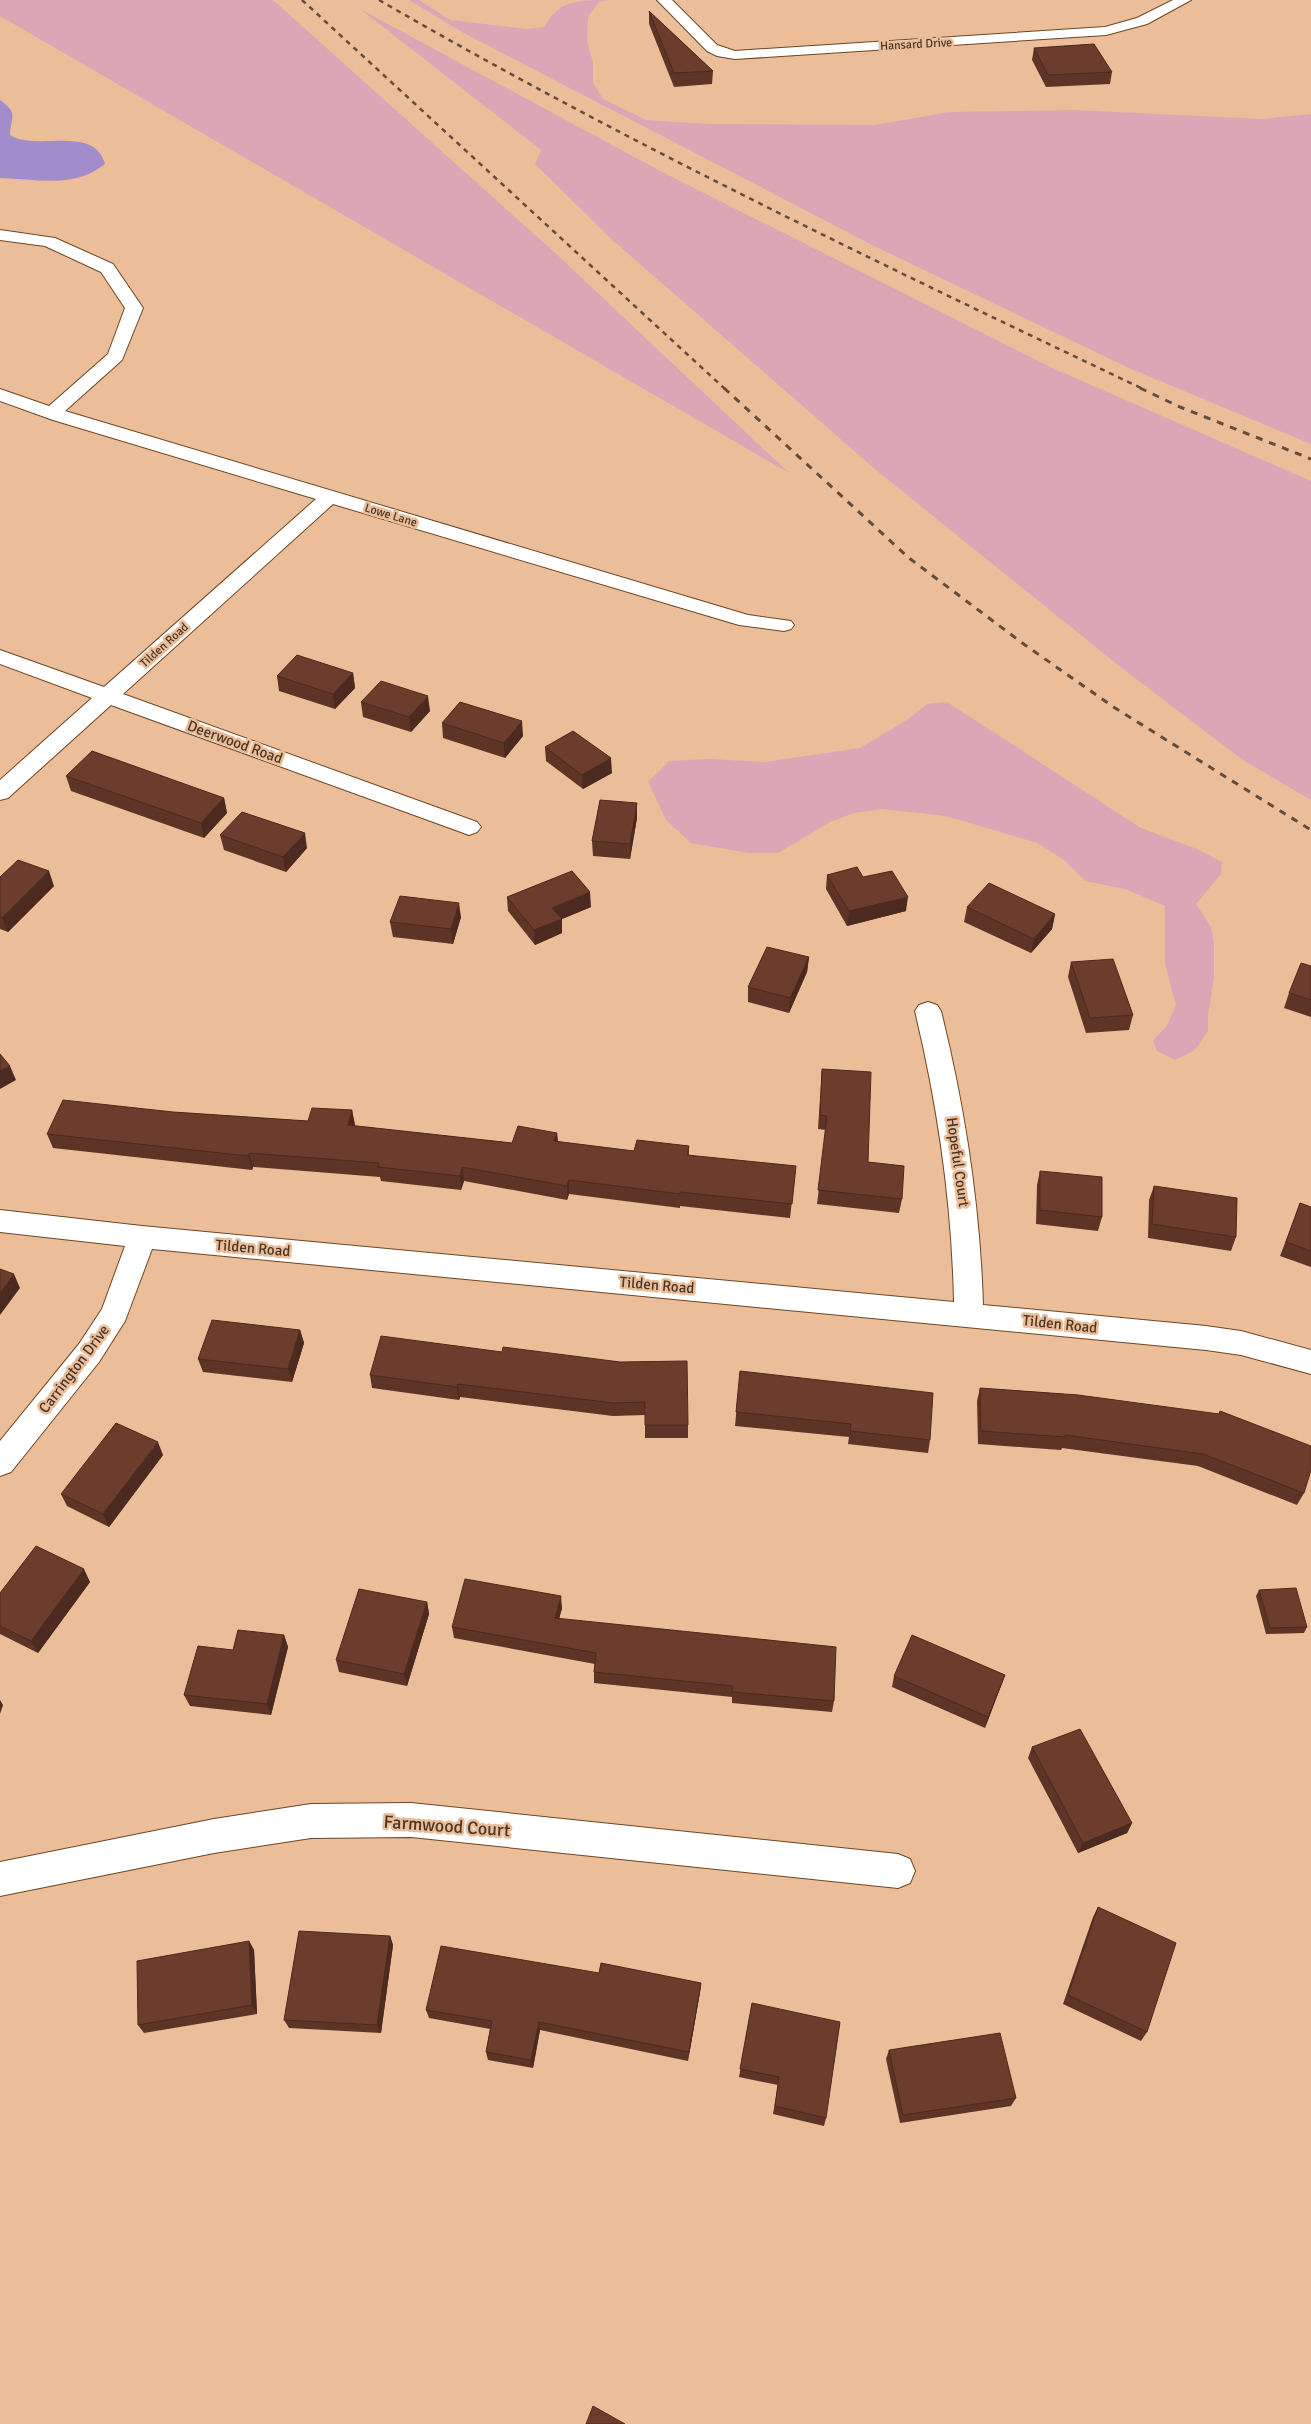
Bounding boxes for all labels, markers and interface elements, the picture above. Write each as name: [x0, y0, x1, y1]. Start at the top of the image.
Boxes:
street label: Hansard Drive: [880, 35, 952, 54]
street label: Lowe Lane: [363, 500, 419, 531]
street label: Tilden Road: [137, 620, 192, 671]
street label: Deerwood Road: [185, 716, 285, 768]
street label: Hopeful Court: [943, 1116, 973, 1208]
street label: Tilden Road: [215, 1236, 291, 1260]
street label: Tilden Road: [619, 1273, 695, 1297]
street label: Tilden Road: [1022, 1311, 1098, 1337]
street label: Carrington Drive: [35, 1321, 113, 1417]
street label: Farmwood Court: [383, 1811, 511, 1841]

